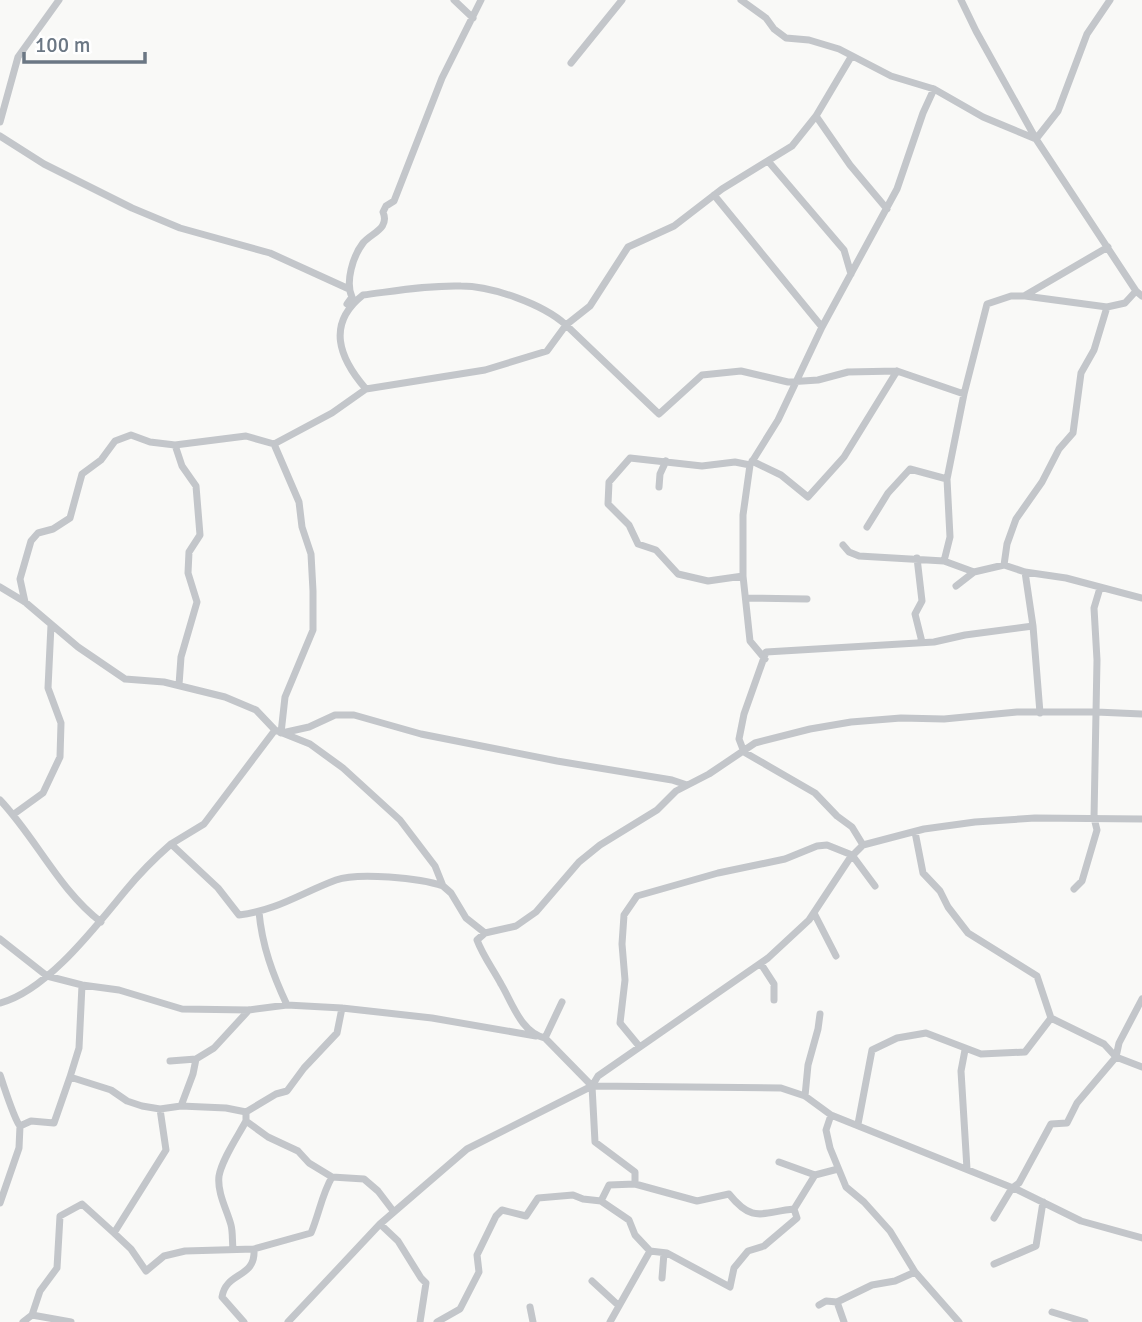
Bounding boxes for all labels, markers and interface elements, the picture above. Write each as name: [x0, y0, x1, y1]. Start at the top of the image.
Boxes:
scale bar: [24, 21, 145, 65]
text: 100 m: [35, 32, 90, 58]

